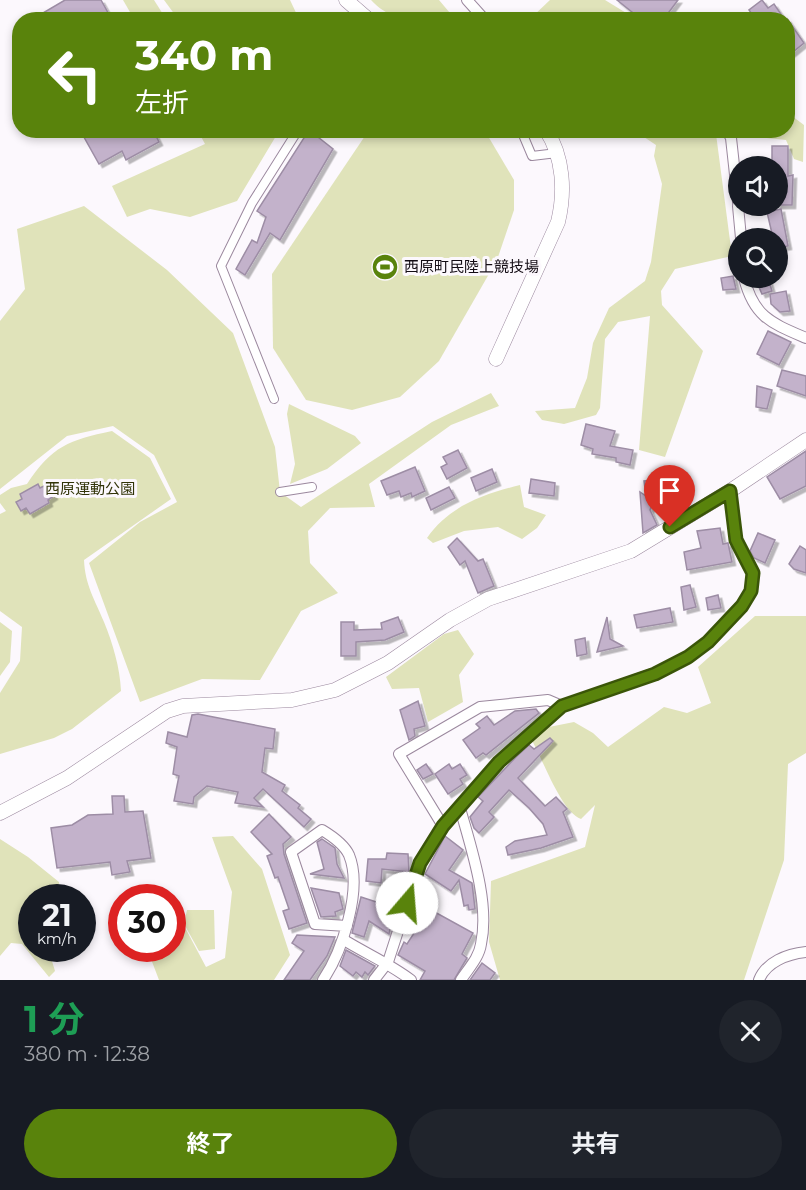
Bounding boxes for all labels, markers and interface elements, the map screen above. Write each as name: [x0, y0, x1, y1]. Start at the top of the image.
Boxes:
text: 340 m: [135, 29, 273, 81]
icon: left: [36, 36, 114, 114]
text: 左折: [135, 86, 189, 119]
map controls: [728, 156, 788, 288]
button: sound: [728, 156, 788, 216]
button: search: [728, 228, 788, 288]
sports icon: 西原町民陸上競技場: [370, 252, 400, 282]
place label: 西原町民陸上競技場: [404, 257, 539, 276]
pin: [644, 465, 695, 527]
icon: arrive: [653, 474, 686, 507]
park label: 西原運動公園: [45, 479, 135, 498]
position arrow: [375, 871, 439, 935]
speed limit sign: 30: [108, 884, 186, 962]
text: 21: [42, 897, 72, 934]
text: km/h: [37, 929, 77, 948]
text: 1 分: [24, 997, 84, 1041]
button: close: [719, 1000, 782, 1063]
text: 380 m · 12:38: [24, 1042, 150, 1066]
button: 終了: [24, 1109, 397, 1178]
button: 共有: [409, 1109, 782, 1178]

